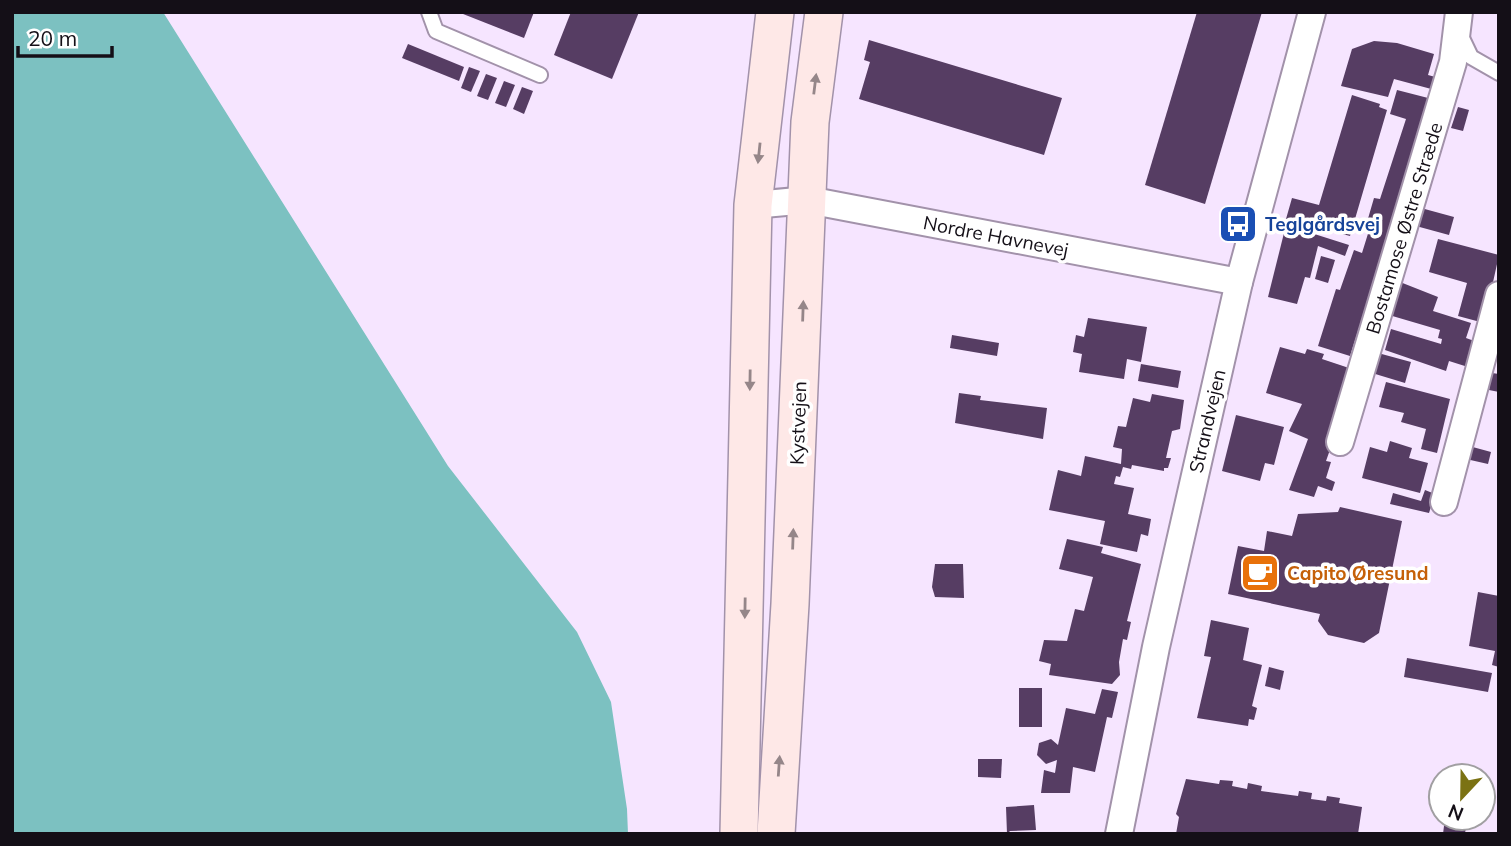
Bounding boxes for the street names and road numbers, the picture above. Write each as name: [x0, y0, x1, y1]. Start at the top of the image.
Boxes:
street label: Bostamose Østre Stræde: [1360, 119, 1448, 337]
street label: Nordre Havnevej: [921, 210, 1071, 262]
street label: Strandvejen: [1183, 367, 1231, 475]
street label: Kystvejen: [785, 381, 811, 465]

